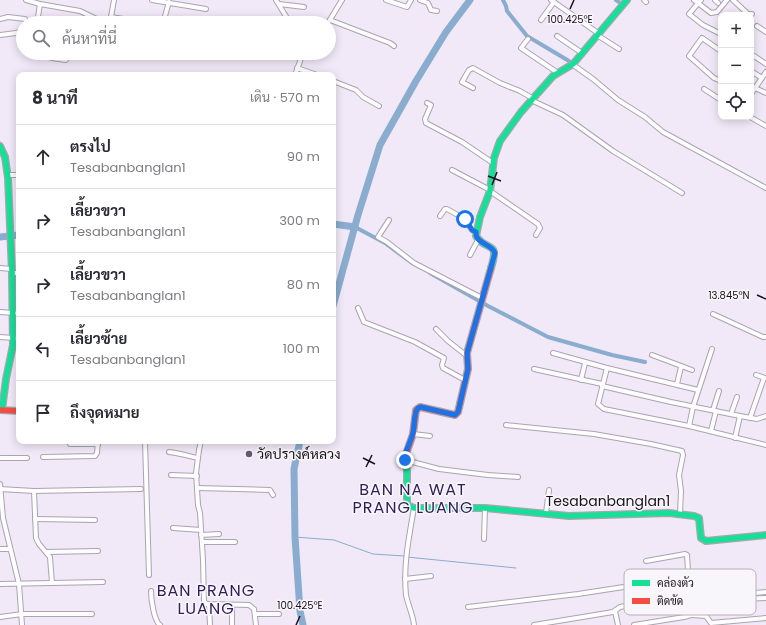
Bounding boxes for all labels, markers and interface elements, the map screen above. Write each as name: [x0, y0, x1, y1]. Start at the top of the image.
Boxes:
text: 100.425°E: [547, 12, 593, 27]
map controls: [718, 12, 754, 120]
button: +: [718, 12, 754, 48]
search box: [16, 16, 336, 60]
icon: search: [30, 27, 52, 49]
text: ค้นหาที่นี่: [62, 28, 117, 49]
button: −: [718, 48, 754, 84]
button: locate: [718, 84, 754, 120]
text: 8 นาที: [32, 86, 78, 110]
text: เดิน · 570 m: [250, 88, 320, 107]
text: ตรงไป: [70, 136, 111, 157]
icon: ahead: [32, 146, 54, 168]
text: 90 m: [287, 147, 320, 166]
text: Tesabanbanglan1: [70, 158, 186, 177]
text: เลี้ยวขวา: [70, 200, 126, 221]
icon: right: [32, 210, 54, 232]
route start: [456, 210, 474, 228]
text: 300 m: [279, 211, 320, 230]
text: Tesabanbanglan1: [70, 222, 186, 241]
text: เลี้ยวขวา: [70, 264, 126, 285]
icon: right: [32, 274, 54, 296]
text: 80 m: [287, 275, 320, 294]
text: Tesabanbanglan1: [70, 286, 186, 305]
text: 13.845°N: [708, 288, 750, 303]
text: เลี้ยวซ้าย: [70, 328, 127, 349]
icon: left: [32, 338, 54, 360]
text: 100 m: [283, 339, 320, 358]
text: Tesabanbanglan1: [70, 350, 186, 369]
icon: arrive: [32, 402, 54, 424]
text: ถึงจุดหมาย: [70, 402, 140, 423]
place label: วัดปรางค์หลวง: [257, 444, 341, 464]
marker: วัดปรางค์หลวง: [244, 449, 254, 459]
route end: [396, 451, 414, 469]
district label: BAN NA WAT PRANG LUANG: [353, 478, 473, 519]
street label: Tesabanbanglan1: [546, 491, 670, 511]
legend: [624, 569, 756, 615]
text: คล่องตัว: [657, 575, 694, 591]
district label: BAN PRANG LUANG: [157, 579, 255, 620]
text: ติดขัด: [657, 593, 683, 609]
text: 100.425°E: [277, 598, 323, 613]

